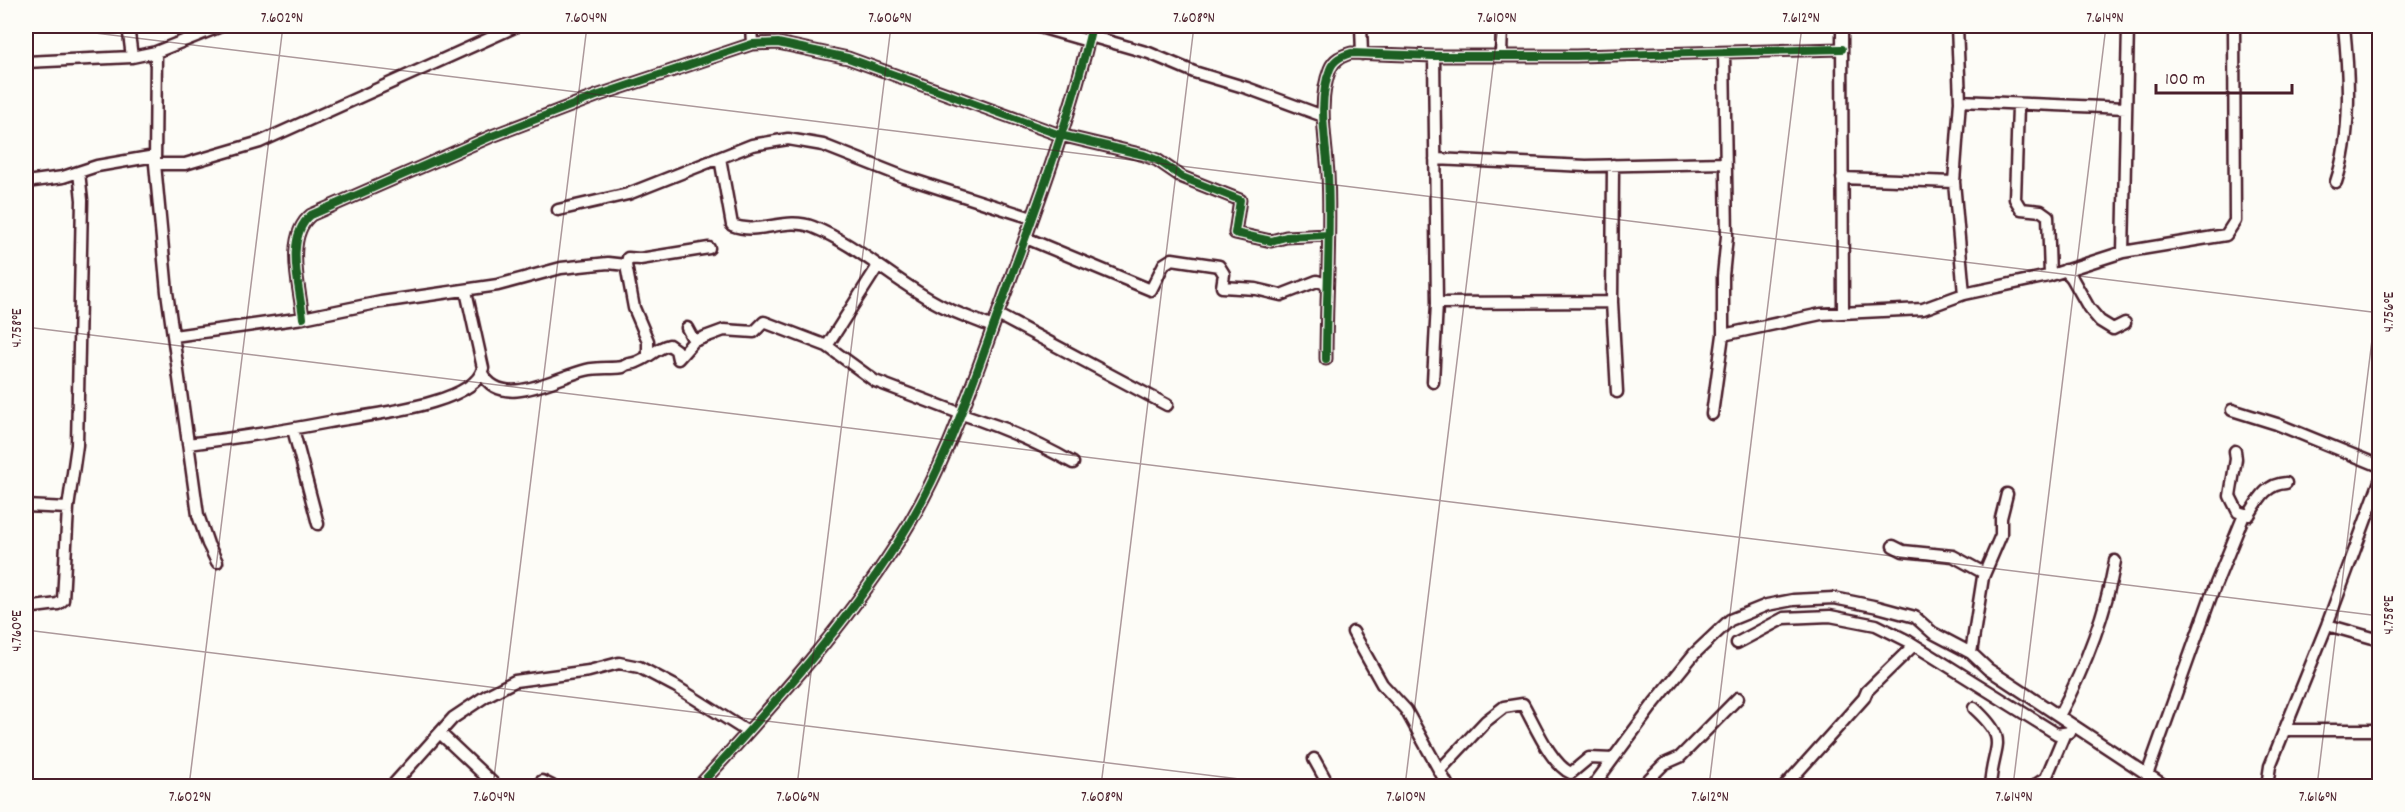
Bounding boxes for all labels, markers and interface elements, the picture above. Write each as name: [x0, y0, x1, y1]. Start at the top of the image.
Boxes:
text: 7.602°N: [261, 8, 303, 30]
text: 7.604°N: [565, 8, 607, 30]
text: 7.606°N: [868, 8, 912, 30]
text: 7.608°N: [1173, 8, 1215, 30]
text: 7.610°N: [1477, 8, 1517, 30]
text: 7.612°N: [1782, 8, 1820, 30]
text: 7.614°N: [2086, 8, 2124, 30]
scale bar: [2156, 57, 2292, 95]
text: 100 m: [2165, 68, 2205, 93]
text: 4.756°E: [2379, 292, 2401, 332]
text: 4.758°E: [7, 308, 29, 348]
text: 4.758°E: [2379, 595, 2401, 635]
text: 4.760°E: [7, 610, 29, 652]
text: 7.602°N: [169, 787, 211, 809]
text: 7.604°N: [473, 787, 515, 809]
text: 7.606°N: [776, 787, 820, 809]
text: 7.608°N: [1081, 787, 1123, 809]
text: 7.610°N: [1386, 787, 1426, 809]
text: 7.612°N: [1691, 787, 1729, 809]
text: 7.614°N: [1995, 787, 2033, 809]
text: 7.616°N: [2299, 787, 2337, 809]

